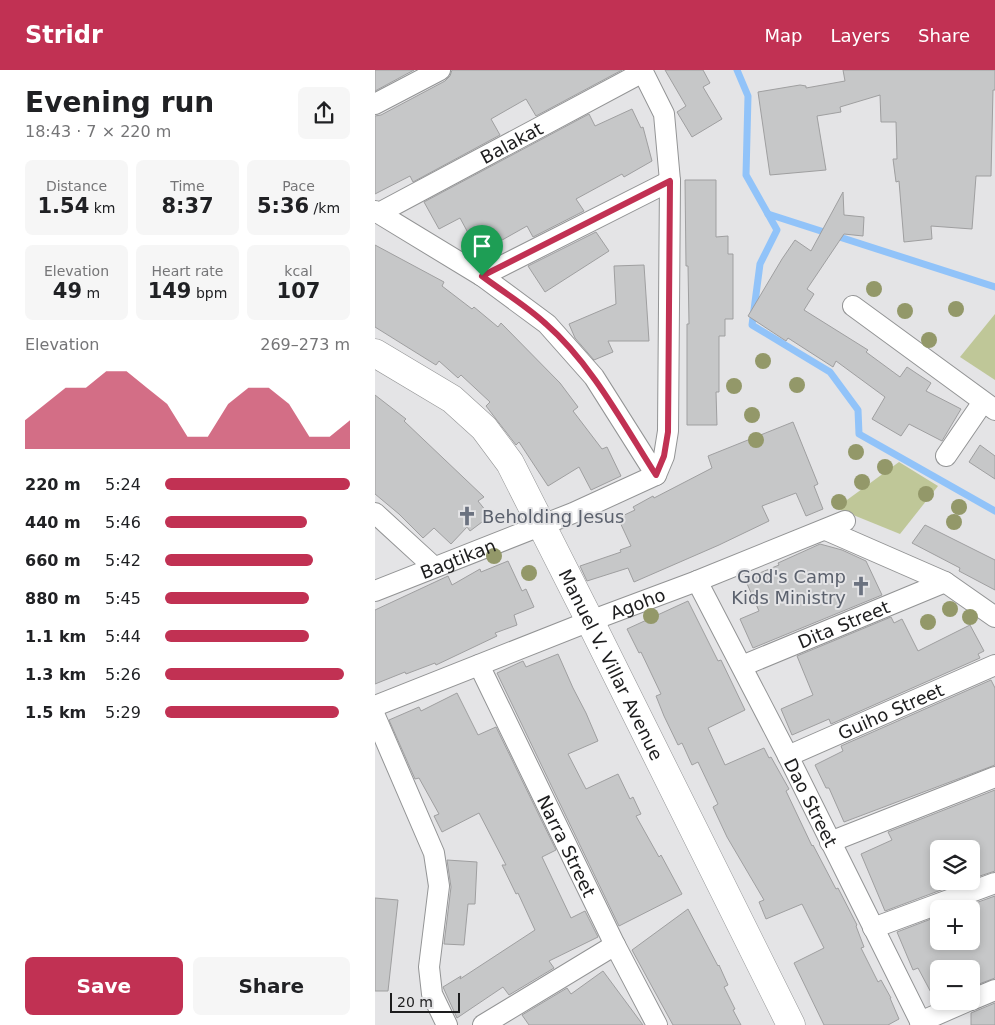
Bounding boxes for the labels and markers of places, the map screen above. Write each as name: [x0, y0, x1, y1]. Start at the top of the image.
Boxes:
pin: [461, 225, 503, 276]
church icon: Beholding Jesus: [456, 505, 478, 527]
place label: Beholding Jesus: [482, 506, 624, 527]
place label: God's Camp Kids Ministry: [731, 566, 846, 608]
church icon: God's Camp Kids Ministry: [850, 575, 872, 597]

